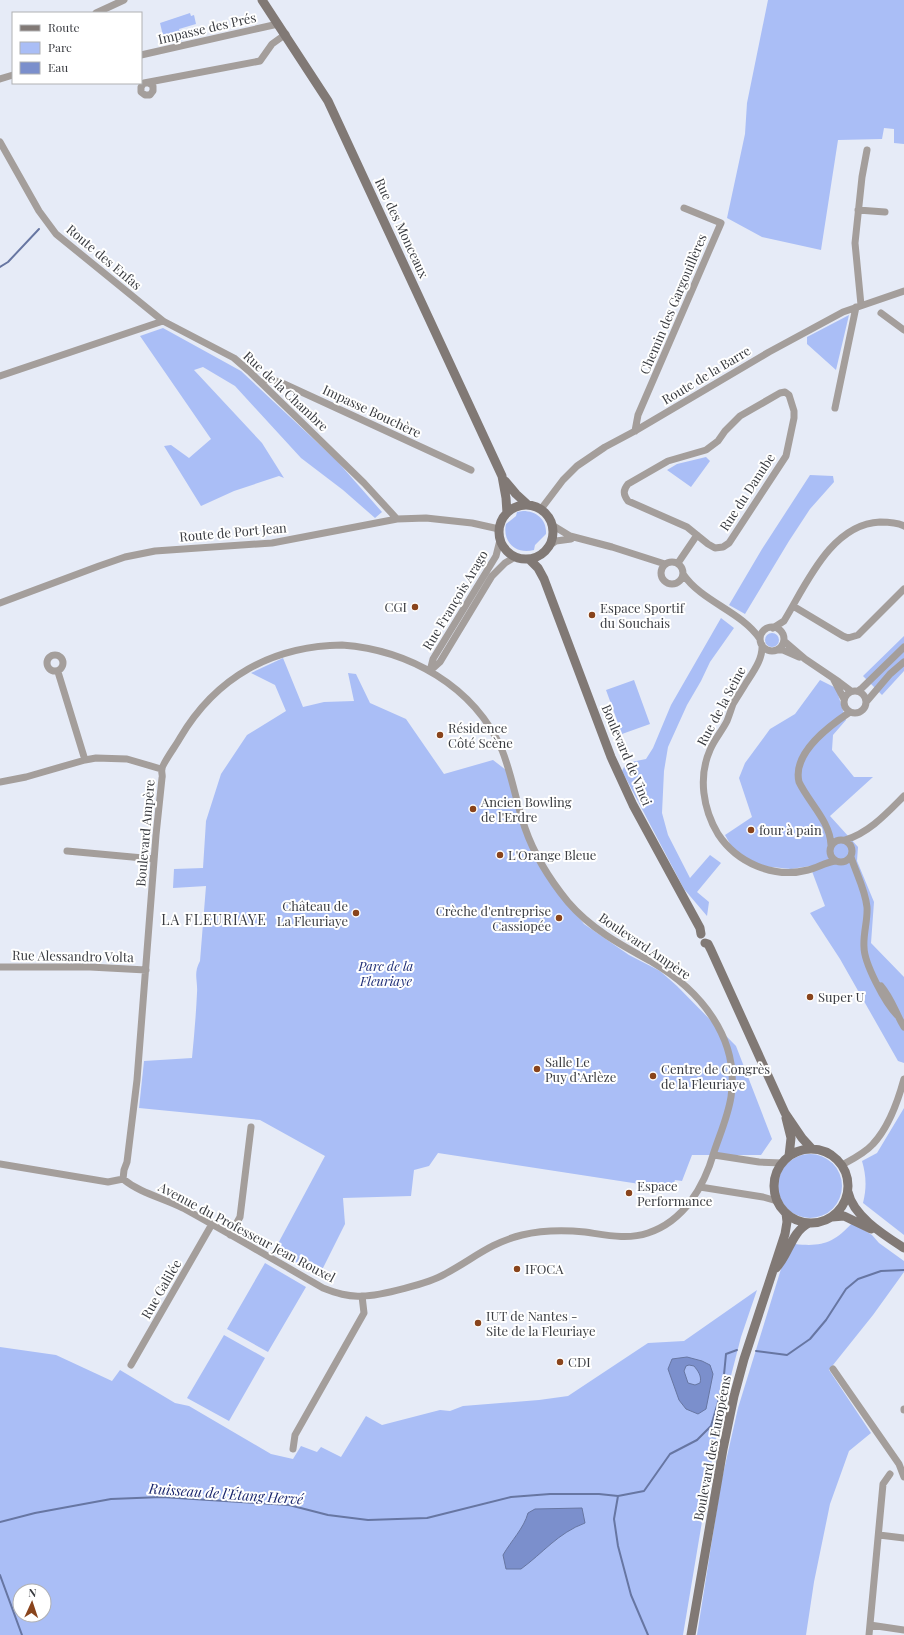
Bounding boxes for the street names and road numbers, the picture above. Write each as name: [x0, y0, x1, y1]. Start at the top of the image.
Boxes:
street label: Impasse des Prés: [156, 8, 258, 47]
street label: Rue des Monceaux: [372, 175, 433, 281]
street label: Route des Enfas: [63, 220, 146, 293]
street label: Chemin des Gargouillères: [635, 231, 710, 377]
street label: Route de la Barre: [658, 341, 753, 408]
street label: Rue de la Chambre: [240, 347, 333, 435]
street label: Impasse Bouchère: [320, 380, 425, 441]
street label: Rue du Danube: [715, 449, 778, 534]
street label: Route de Port Jean: [179, 518, 288, 545]
street label: Rue François Arago: [418, 547, 491, 653]
street label: Rue de la Seine: [692, 663, 749, 749]
street label: Boulevard de Vinci: [598, 702, 657, 808]
street label: Boulevard Ampère: [131, 778, 158, 887]
street label: Boulevard Ampère: [596, 908, 695, 983]
street label: Rue Alessandro Volta: [12, 946, 135, 965]
street label: Avenue du Professeur Jean Rouxel: [155, 1177, 339, 1286]
street label: Rue Galilée: [137, 1256, 185, 1321]
street label: Boulevard des Européens: [689, 1374, 734, 1522]

